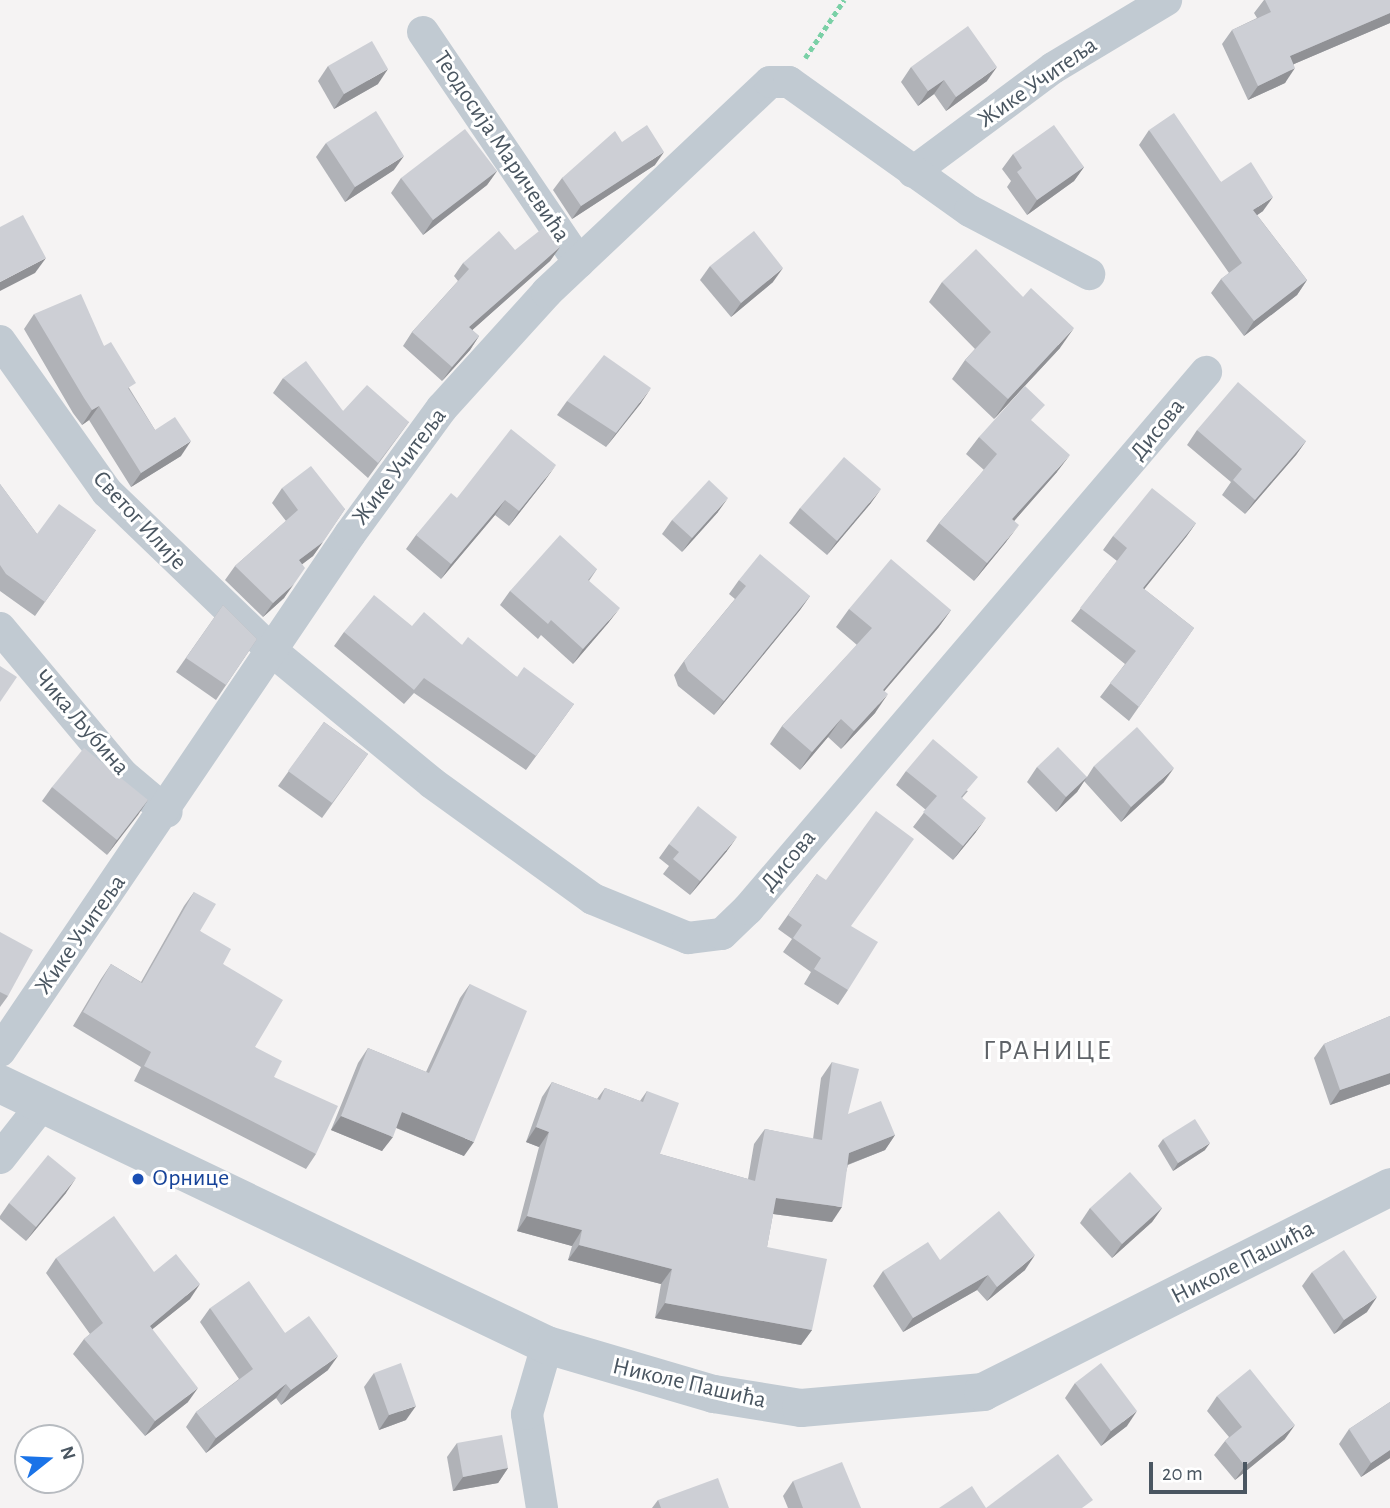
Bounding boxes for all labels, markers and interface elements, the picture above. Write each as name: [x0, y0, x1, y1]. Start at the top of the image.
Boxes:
street label: Жике Учитеља: [973, 31, 1103, 135]
street label: Теодосија Маричевића: [426, 46, 576, 248]
street label: Дисова: [1124, 393, 1192, 467]
street label: Жике Учитеља: [347, 403, 453, 531]
street label: Светог Илије: [86, 465, 192, 577]
street label: Чика Љубина: [27, 664, 135, 782]
street label: Дисова: [755, 824, 823, 898]
street label: Жике Учитеља: [29, 870, 133, 1000]
district label: ГРАНИЦЕ: [984, 1034, 1112, 1068]
place label: Орнице: [152, 1165, 229, 1193]
marker: Орнице: [130, 1171, 146, 1187]
street label: Николе Пашића: [1167, 1215, 1319, 1311]
street label: Николе Пашића: [610, 1352, 768, 1416]
north arrow: [14, 1424, 84, 1494]
text: N: [56, 1444, 79, 1462]
scale bar: [1152, 1448, 1250, 1492]
text: 20 m: [1162, 1463, 1203, 1484]

